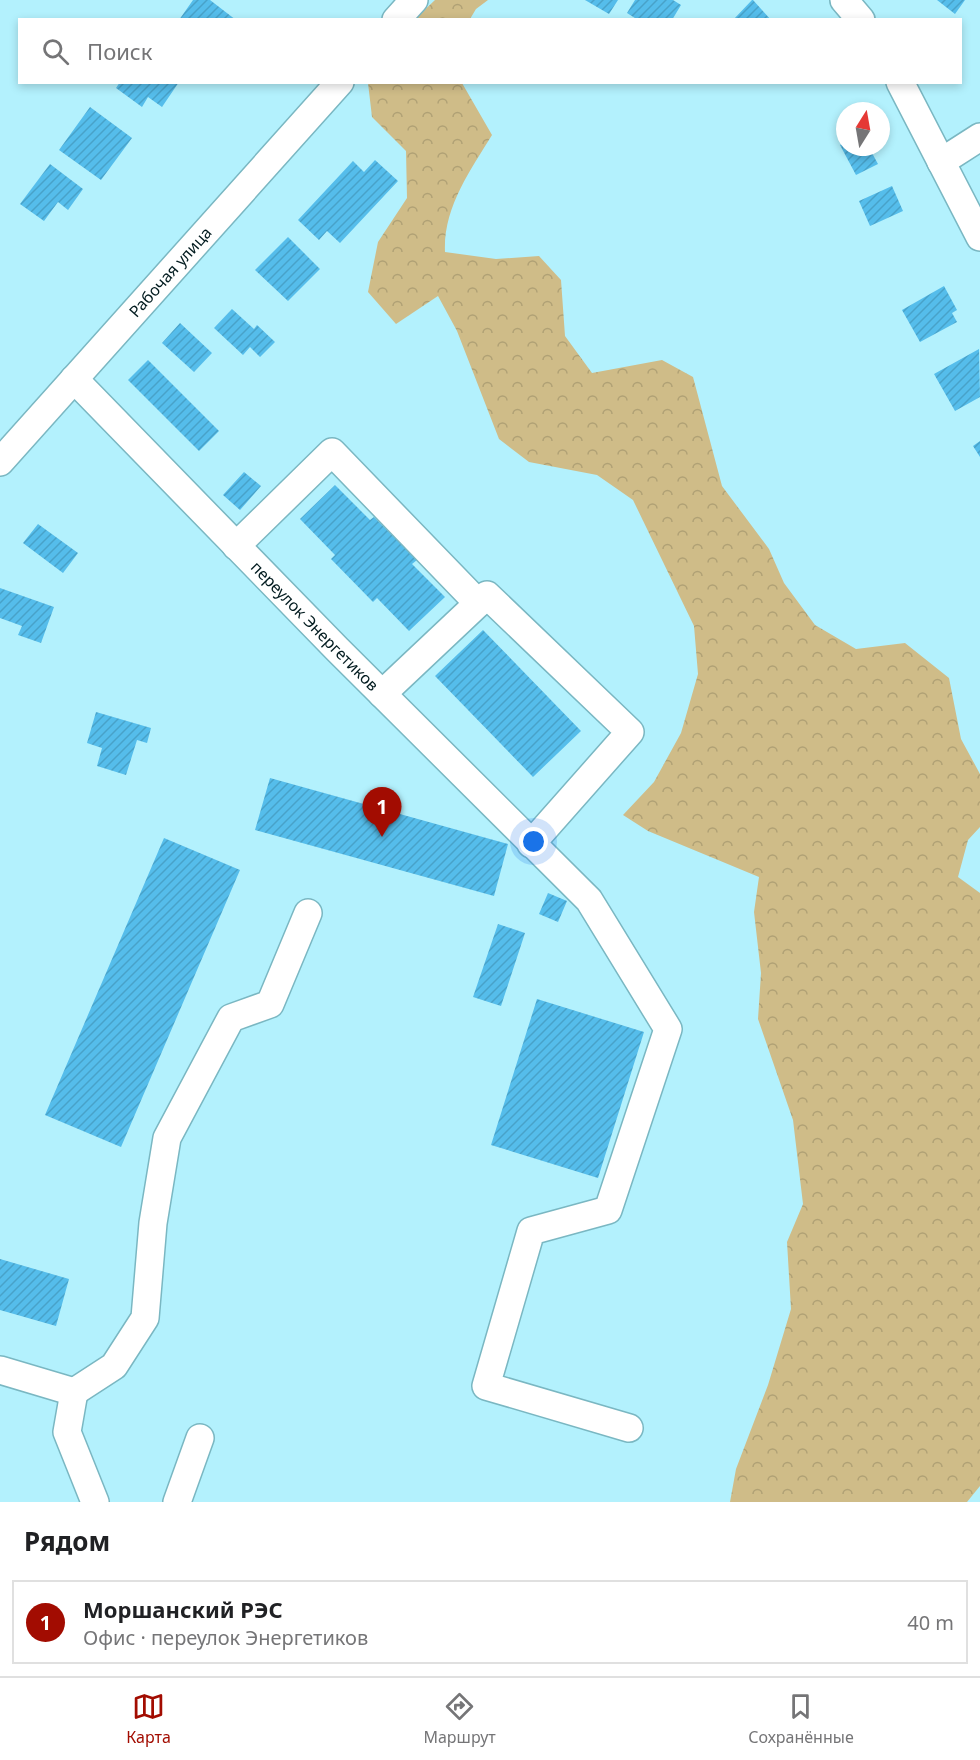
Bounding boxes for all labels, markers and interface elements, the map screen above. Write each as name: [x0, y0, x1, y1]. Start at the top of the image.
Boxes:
search box: [18, 18, 962, 84]
icon: search: [39, 35, 72, 68]
text: Поиск: [87, 36, 152, 66]
north arrow: [836, 102, 890, 156]
street label: Рабочая улица: [124, 222, 216, 322]
street label: переулок Энергетиков: [246, 556, 384, 696]
pin: 1: [362, 788, 401, 837]
your location: [519, 827, 548, 856]
text: Рядом: [24, 1523, 110, 1559]
text: Моршанский РЭС: [83, 1594, 283, 1624]
text: 1: [40, 1609, 51, 1636]
text: 40 m: [907, 1609, 954, 1636]
text: Офис · переулок Энергетиков: [83, 1624, 368, 1651]
tab: Карта: [126, 1690, 171, 1748]
tab: Маршрут: [423, 1690, 496, 1748]
tab: Сохранённые: [748, 1690, 854, 1748]

